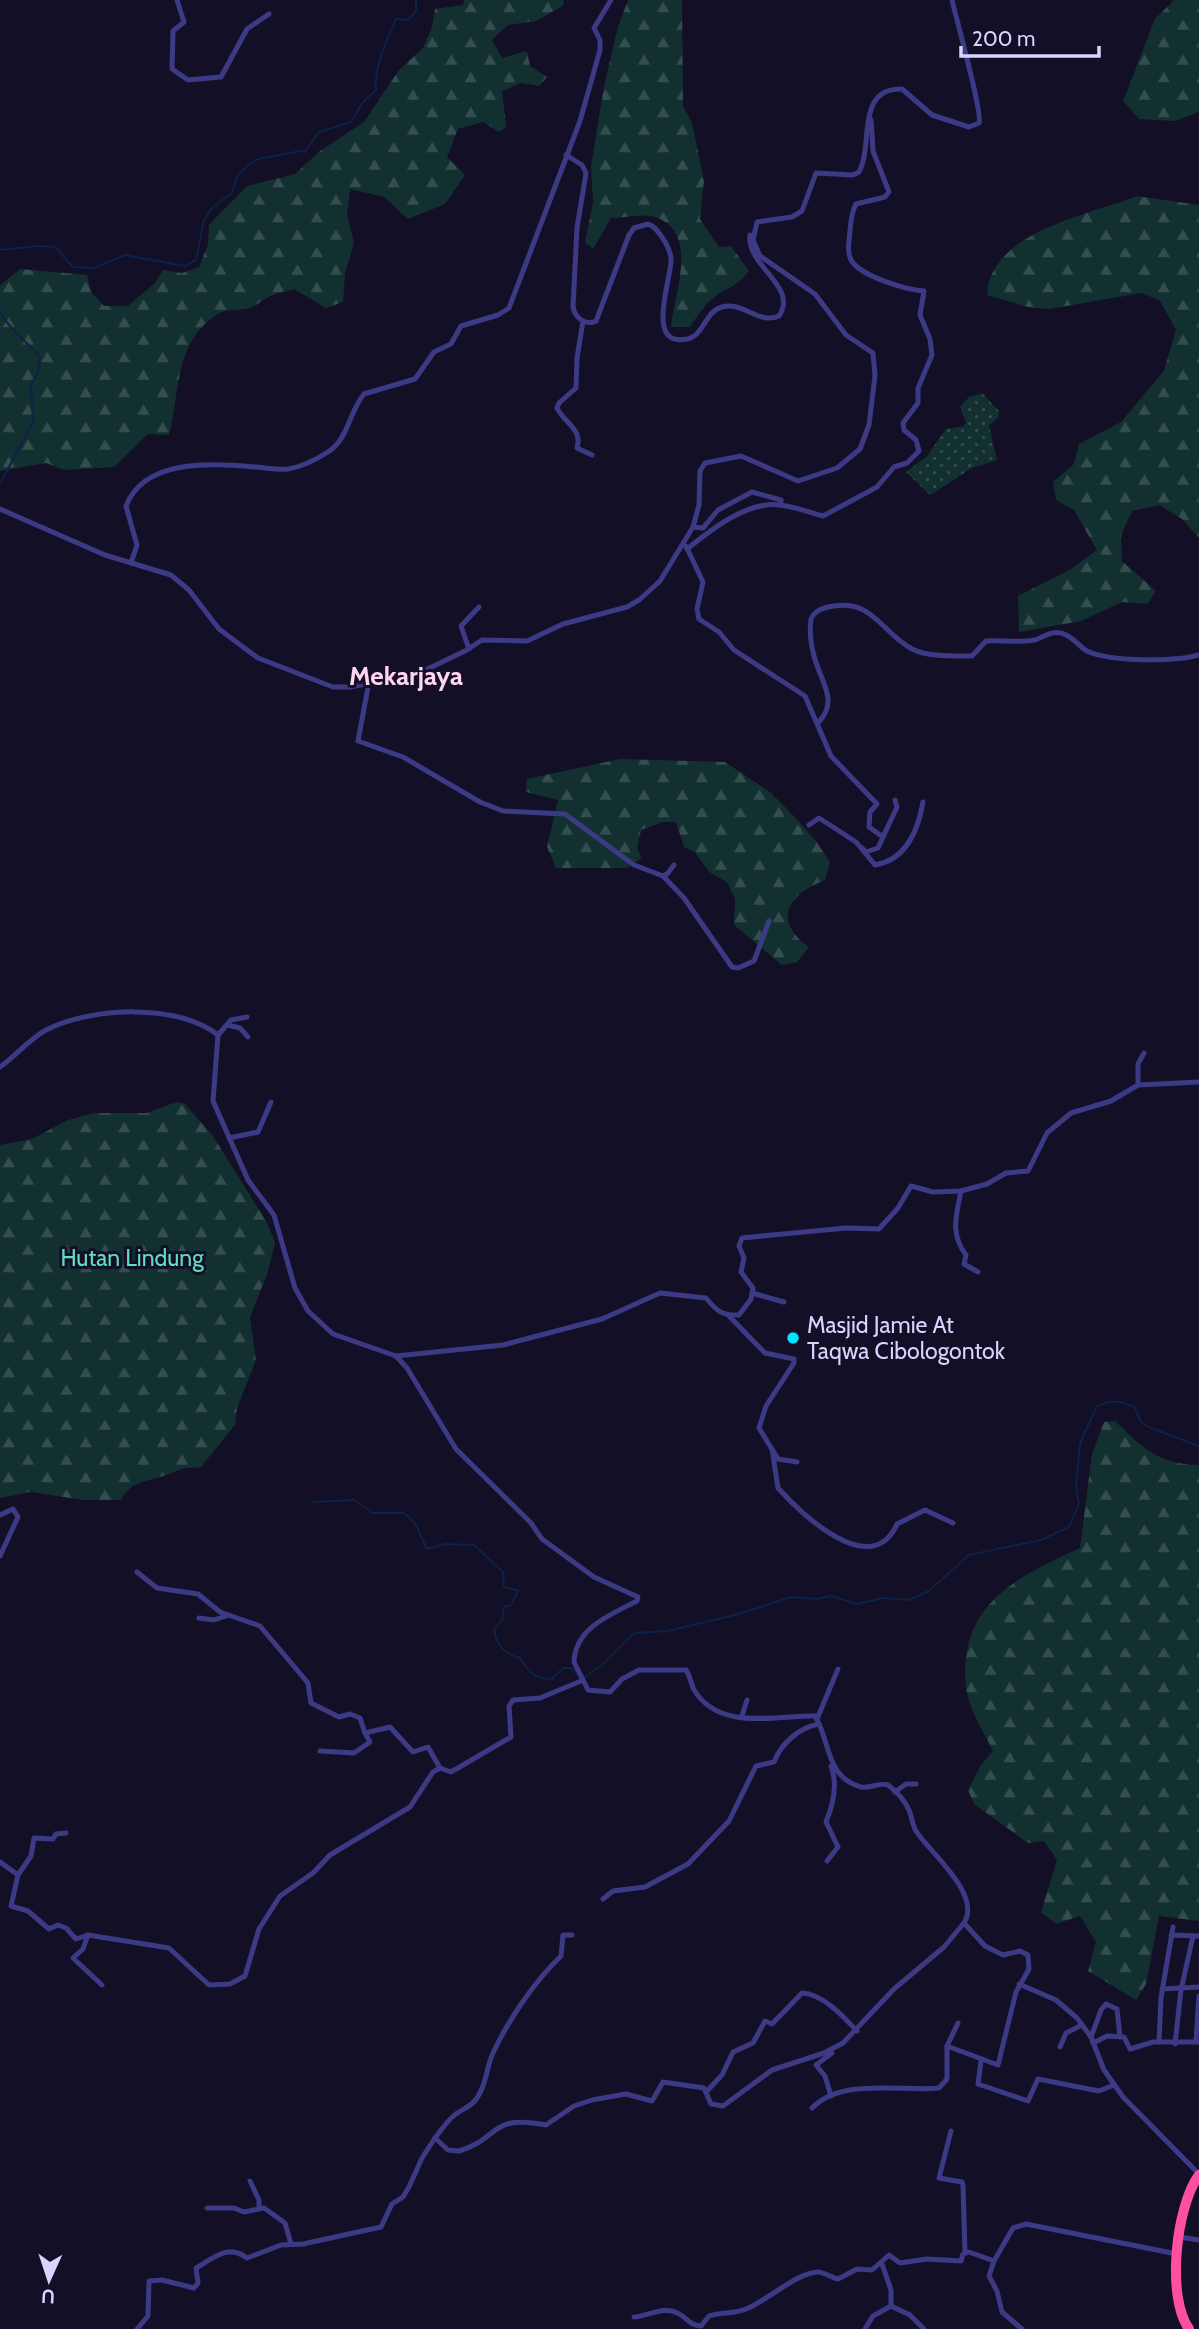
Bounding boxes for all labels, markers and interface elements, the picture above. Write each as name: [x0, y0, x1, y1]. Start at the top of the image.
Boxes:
scale bar: [961, 14, 1099, 58]
text: 200 m: [972, 26, 1035, 51]
district label: Mekarjaya: [349, 660, 463, 692]
park label: Hutan Lindung: [60, 1244, 204, 1272]
place label: Masjid Jamie At Taqwa Cibologontok: [807, 1311, 1006, 1365]
marker: Masjid Jamie At Taqwa Cibologontok: [785, 1330, 801, 1346]
north arrow: [14, 2245, 84, 2315]
text: U: [41, 2285, 56, 2308]

